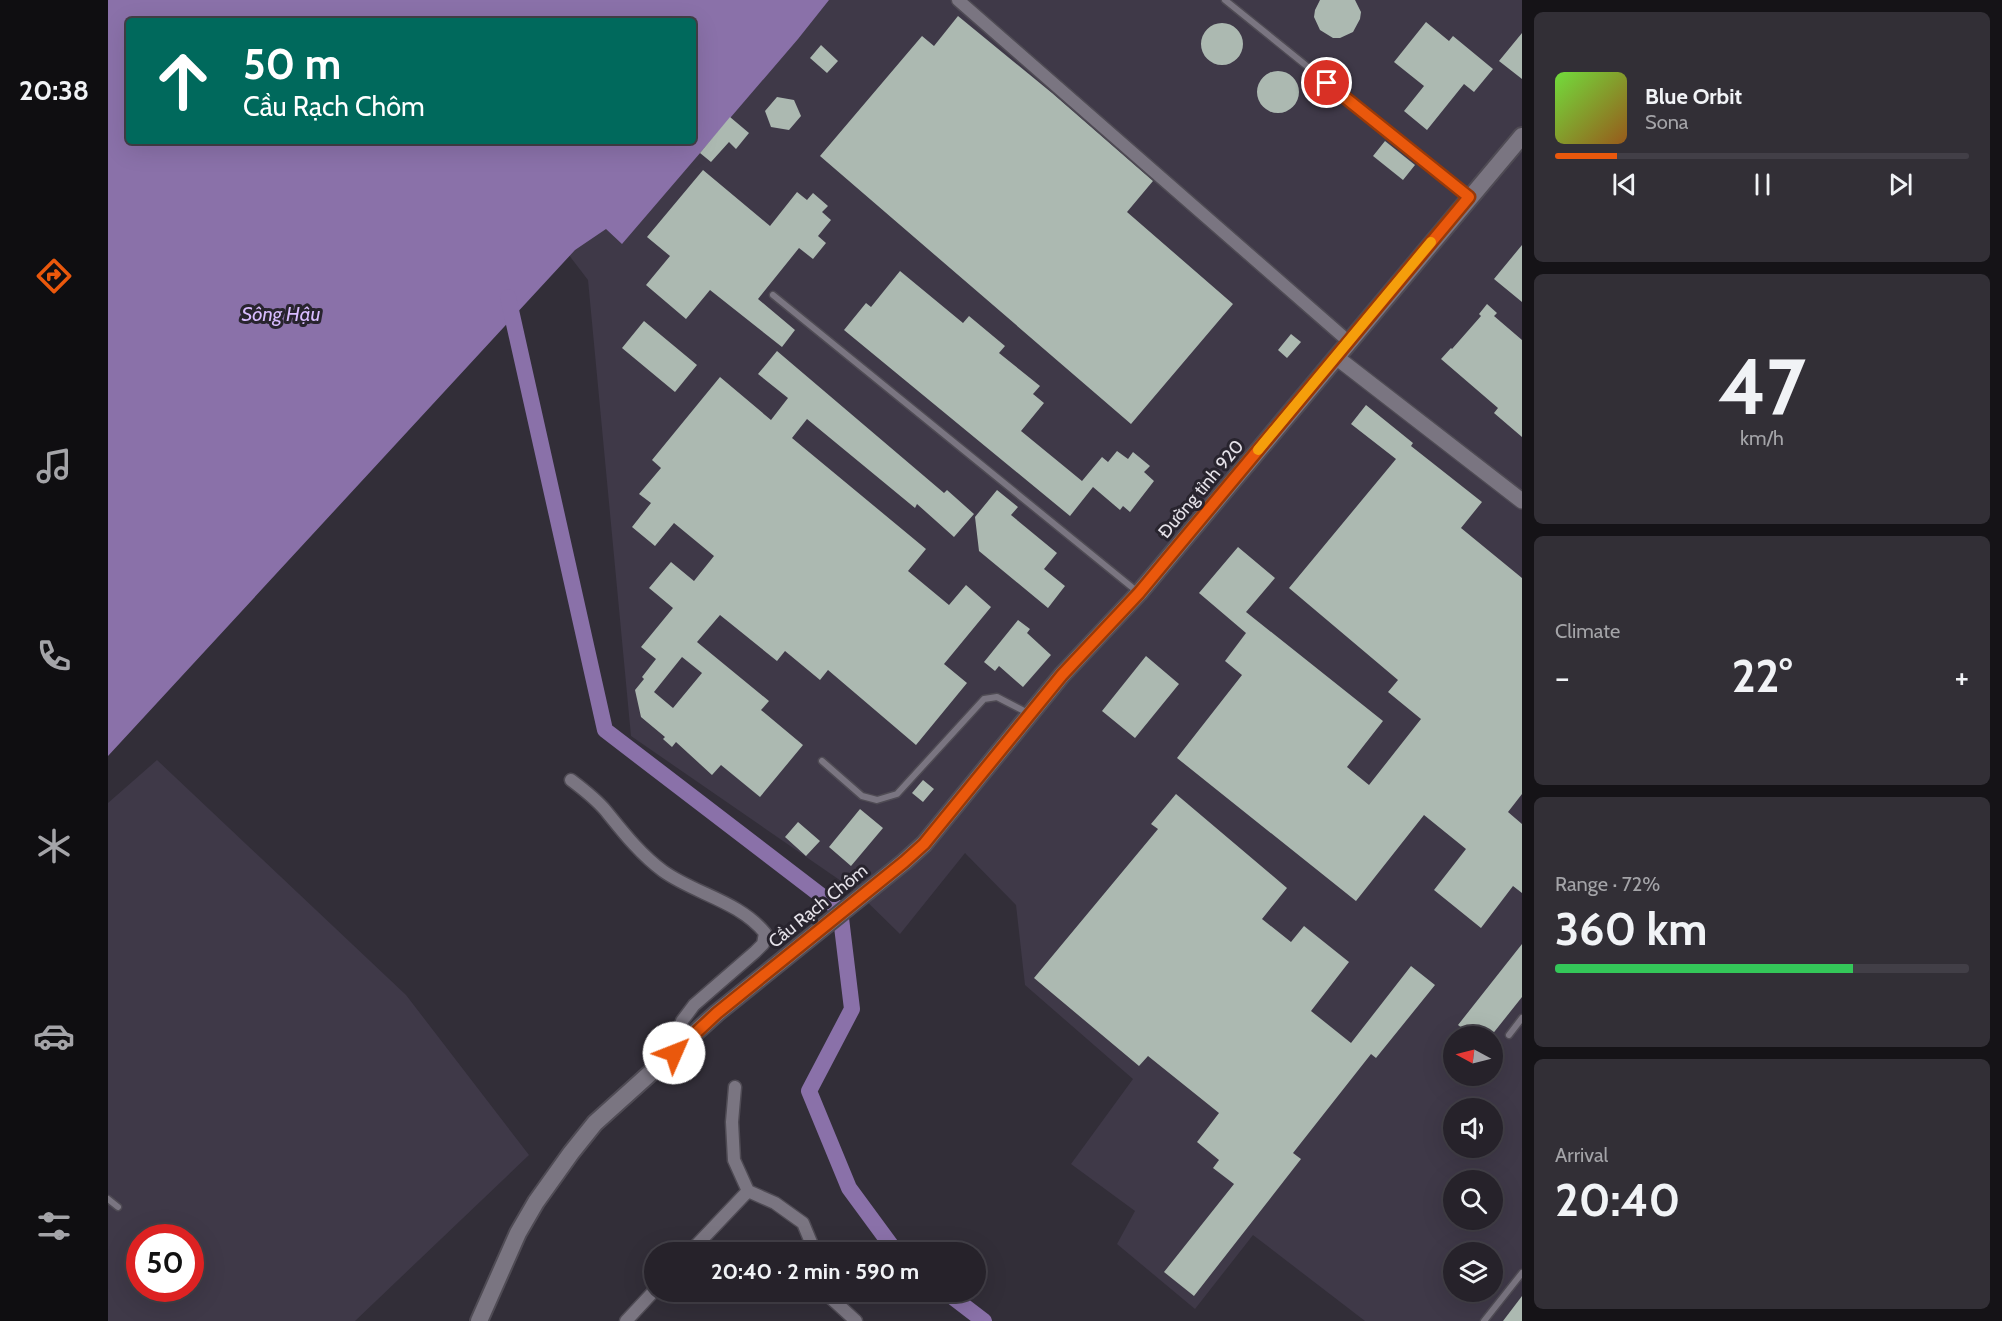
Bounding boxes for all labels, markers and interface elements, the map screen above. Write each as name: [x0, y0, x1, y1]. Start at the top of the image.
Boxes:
text: 50 m: [243, 38, 341, 90]
icon: ahead: [144, 42, 222, 120]
pin: [1301, 57, 1352, 108]
icon: arrive: [1310, 66, 1343, 99]
text: 20:38: [19, 74, 89, 107]
text: Blue Orbit: [1645, 83, 1742, 110]
text: Cầu Rạch Chôm: [243, 90, 425, 123]
text: Sona: [1645, 110, 1688, 134]
icon: previous: [1608, 168, 1641, 201]
icon: pause: [1746, 168, 1779, 201]
icon: next: [1884, 168, 1917, 201]
icon: directions: [33, 255, 75, 297]
water label: Sông Hậu: [241, 302, 321, 326]
text: 47: [1718, 339, 1806, 434]
text: km/h: [1740, 426, 1784, 450]
street label: Đường tỉnh 920: [1154, 435, 1248, 543]
icon: music: [33, 445, 75, 487]
text: Climate: [1555, 619, 1620, 643]
icon: phone: [33, 635, 75, 677]
text: 22°: [1732, 649, 1792, 703]
text: −: [1555, 657, 1570, 697]
text: +: [1954, 657, 1969, 697]
icon: climate: [33, 825, 75, 867]
street label: Cầu Rạch Chôm: [764, 859, 872, 953]
text: Range · 72%: [1555, 872, 1660, 896]
text: 360 km: [1555, 902, 1707, 956]
icon: car: [33, 1015, 75, 1057]
position arrow: [642, 1021, 706, 1085]
north arrow: [1443, 1026, 1503, 1086]
map controls: [1443, 1026, 1503, 1302]
button: sound: [1443, 1098, 1503, 1158]
text: Arrival: [1555, 1143, 1608, 1167]
button: search: [1443, 1170, 1503, 1230]
text: 20:40: [1555, 1173, 1680, 1227]
icon: filters: [33, 1205, 75, 1247]
speed limit sign: 50: [126, 1224, 204, 1302]
button: layers: [1443, 1242, 1503, 1302]
text: 20:40 · 2 min · 590 m: [711, 1258, 919, 1285]

